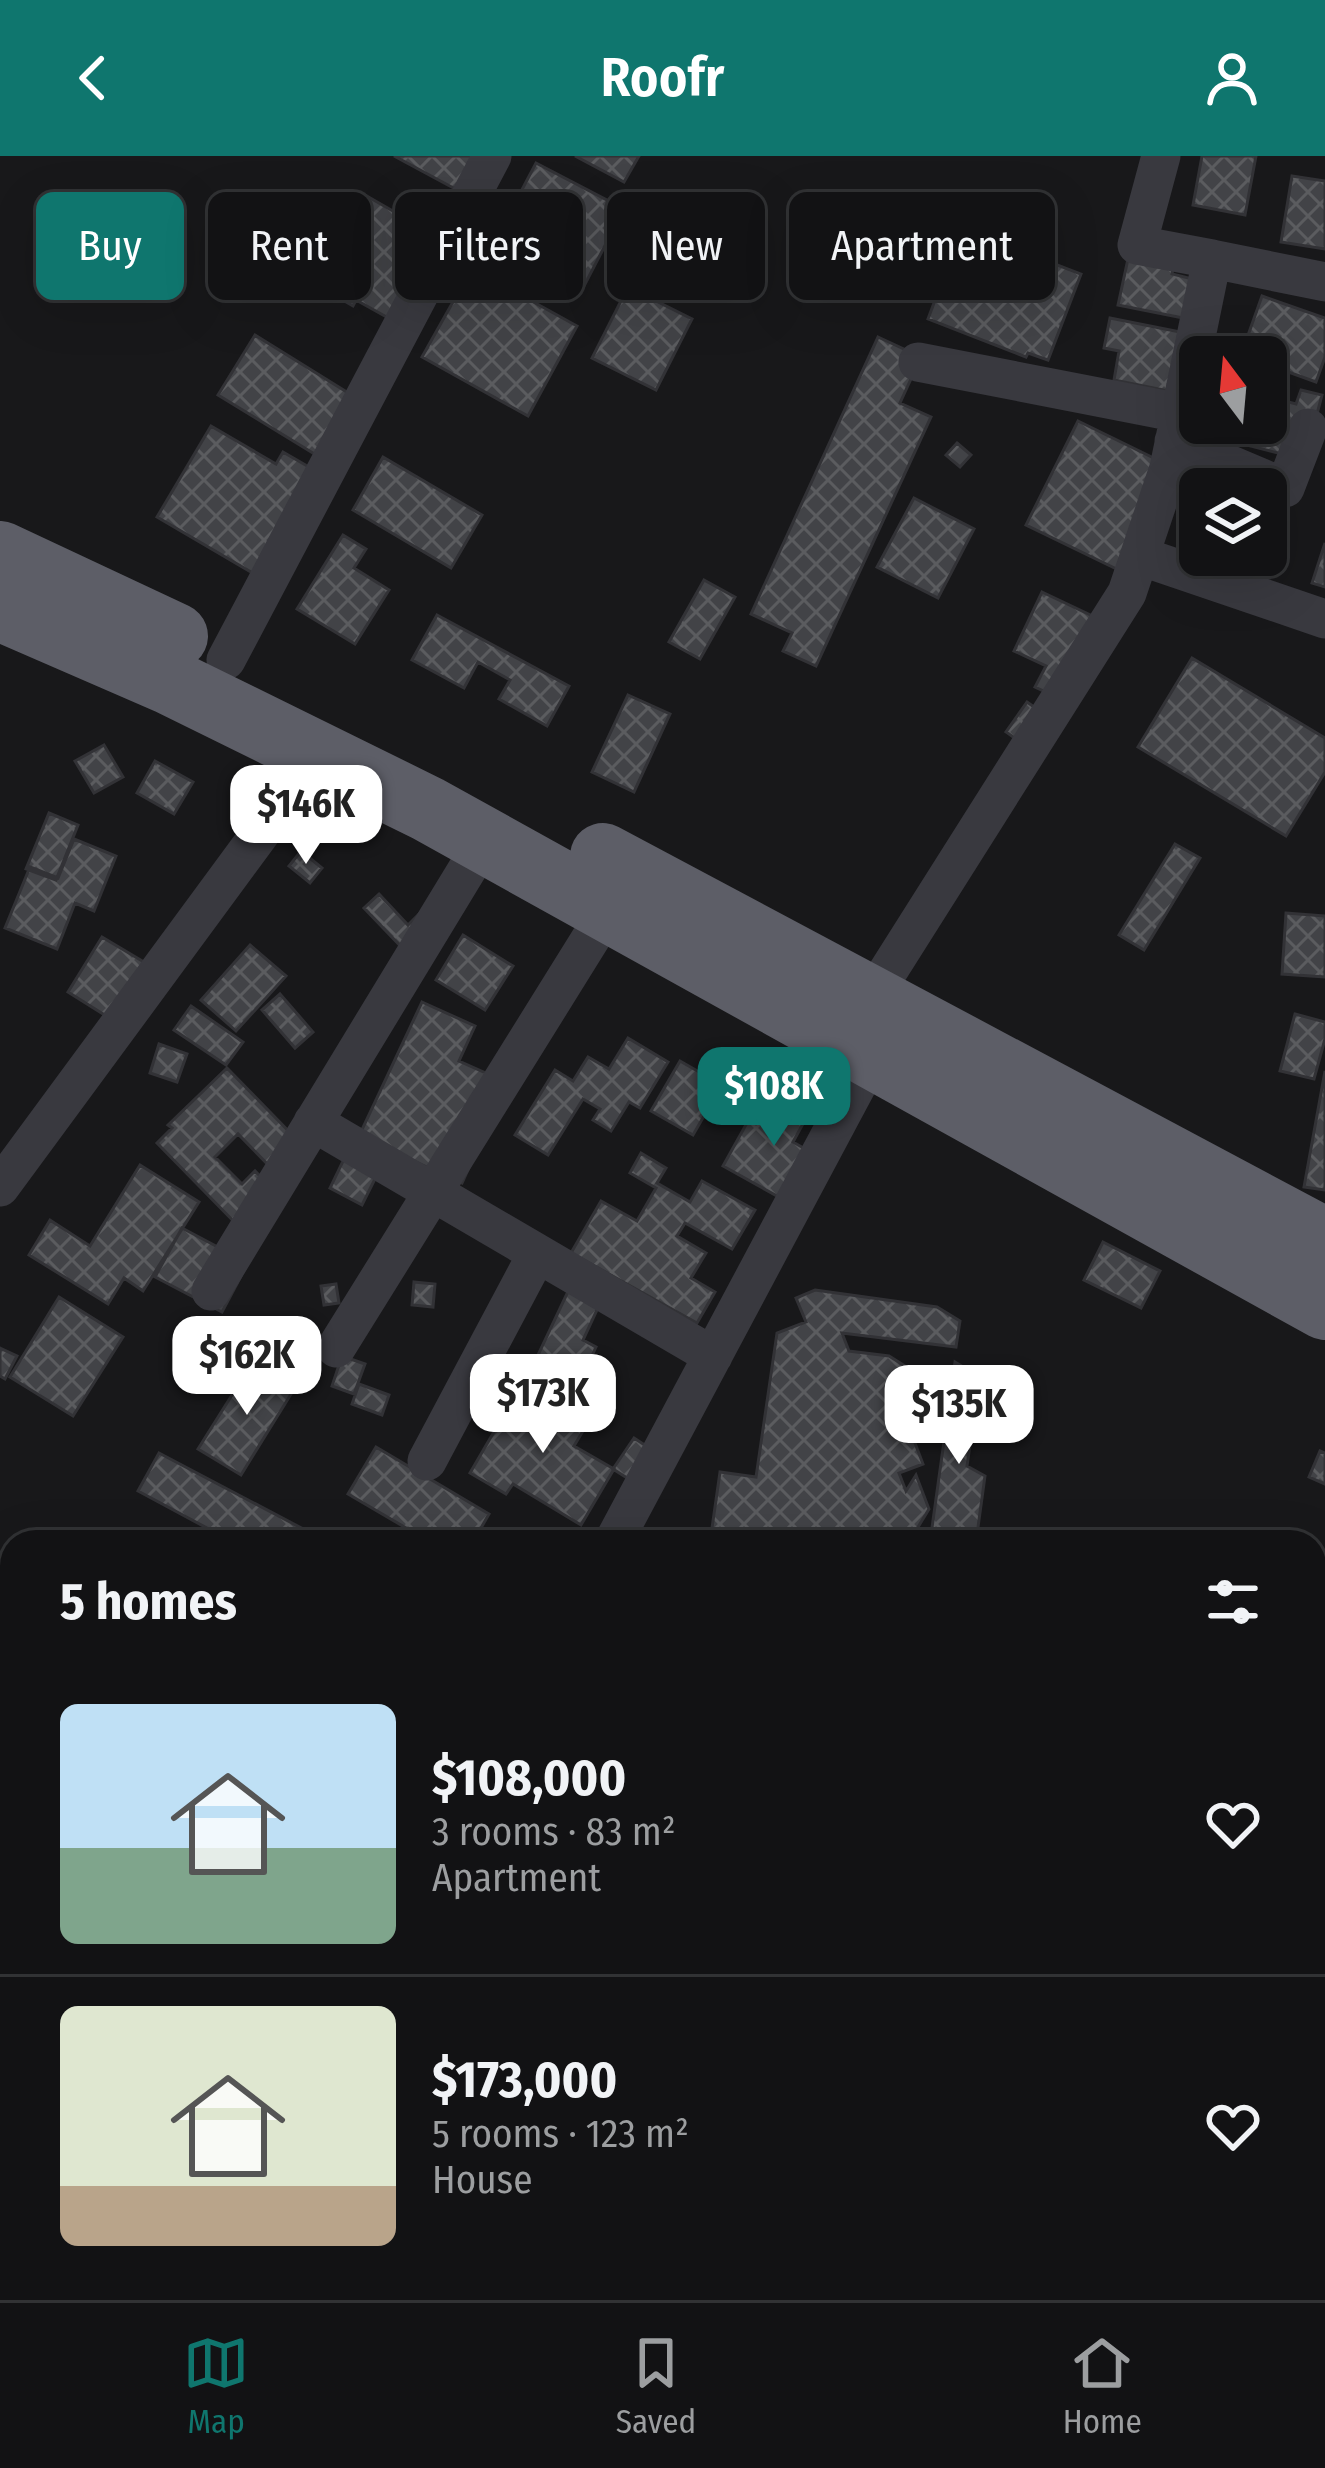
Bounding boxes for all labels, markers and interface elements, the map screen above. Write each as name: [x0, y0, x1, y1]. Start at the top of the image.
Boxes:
icon: back: [60, 45, 126, 111]
icon: person: [1199, 45, 1265, 111]
text: Roofr: [601, 46, 724, 110]
chip: Buy: [36, 192, 184, 300]
chip: Rent: [208, 192, 371, 300]
chip: Filters: [395, 192, 583, 300]
chip: New: [607, 192, 765, 300]
chip: Apartment: [789, 192, 1055, 300]
north arrow: [1179, 336, 1287, 444]
map controls: [1179, 336, 1287, 576]
button: layers: [1179, 468, 1287, 576]
pin: $146K: [222, 765, 390, 867]
text: $146K: [257, 781, 355, 827]
pin: $108K: [690, 1047, 858, 1149]
text: $108K: [724, 1063, 824, 1109]
pin: $162K: [163, 1316, 331, 1418]
text: $162K: [199, 1332, 295, 1378]
pin: $173K: [459, 1354, 627, 1456]
pin: $135K: [875, 1365, 1043, 1467]
text: $173K: [497, 1370, 589, 1416]
text: $135K: [912, 1381, 1006, 1427]
icon: filters: [1200, 1569, 1266, 1635]
text: 5 homes: [60, 1571, 237, 1633]
text: $108,000: [432, 1747, 626, 1809]
icon: home: [156, 1752, 300, 1896]
icon: heart: [1200, 1791, 1266, 1857]
text: 3 rooms · 83 m²: [432, 1809, 676, 1855]
text: Apartment: [432, 1855, 601, 1901]
text: $173,000: [432, 2049, 617, 2111]
icon: home: [156, 2054, 300, 2198]
icon: heart: [1200, 2093, 1266, 2159]
text: 5 rooms · 123 m²: [432, 2111, 689, 2157]
text: House: [432, 2157, 532, 2203]
tab: Map: [183, 2330, 249, 2442]
tab: Saved: [616, 2330, 696, 2442]
tab: Home: [1063, 2330, 1142, 2442]

